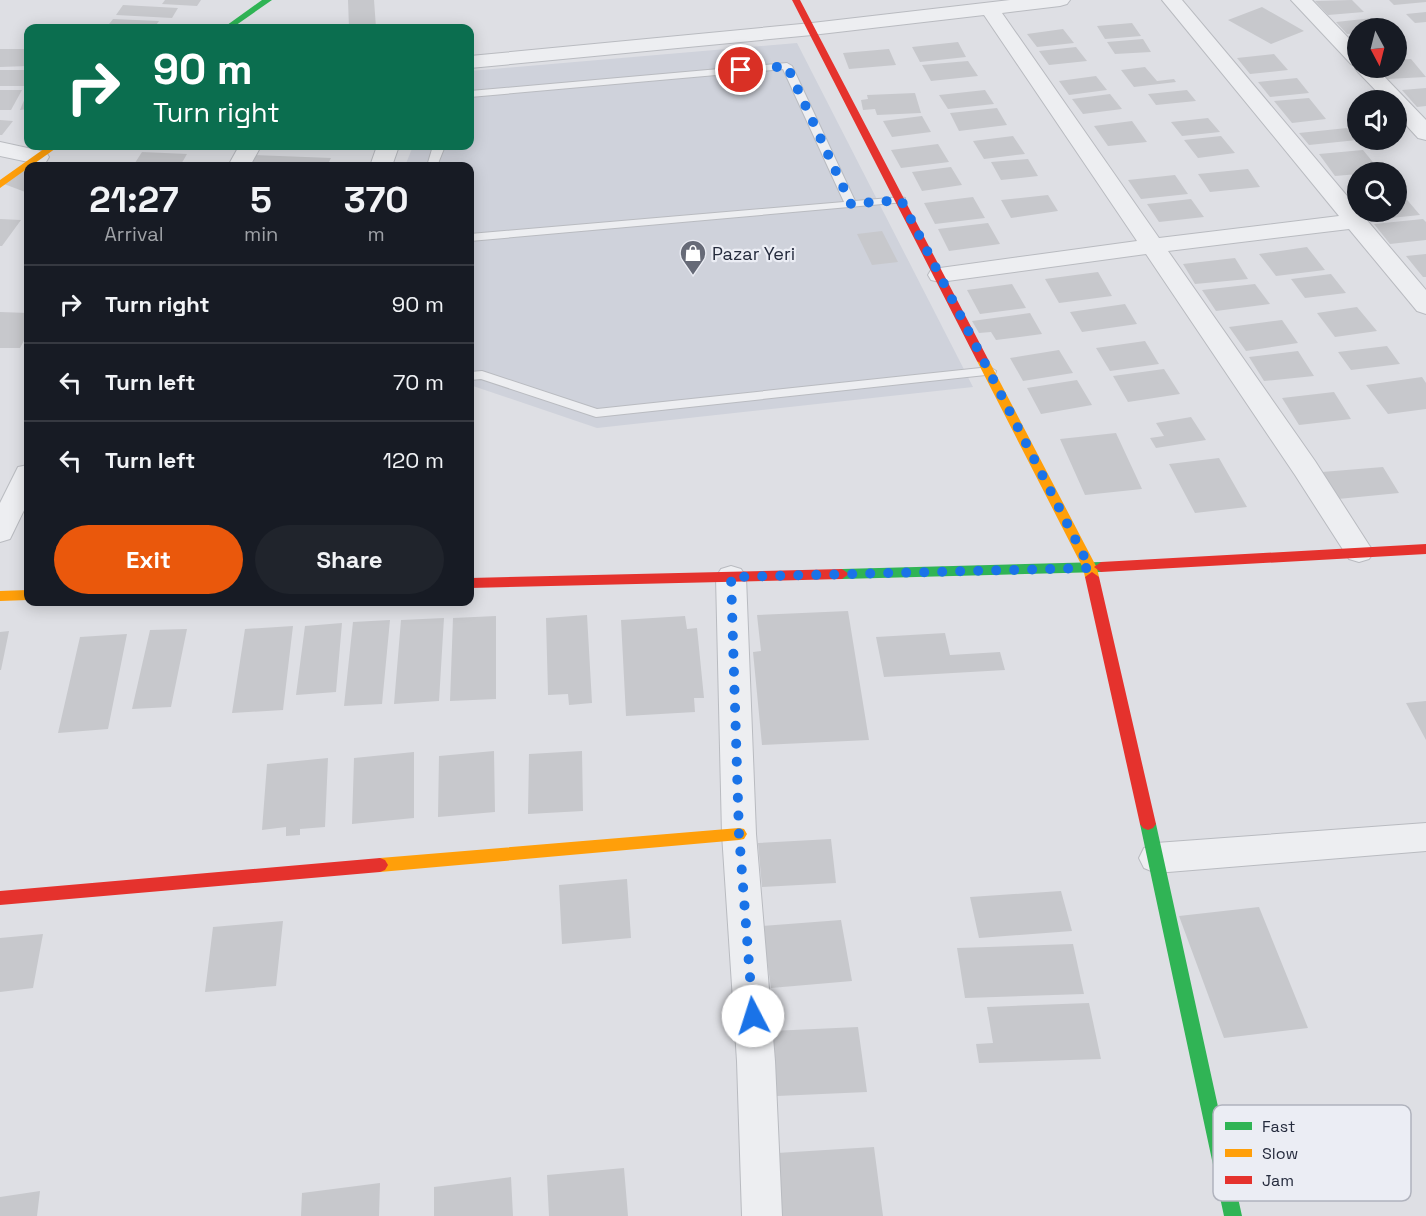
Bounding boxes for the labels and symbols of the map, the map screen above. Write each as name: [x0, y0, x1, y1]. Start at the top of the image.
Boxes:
north arrow: [1347, 18, 1407, 78]
pin: [715, 44, 766, 95]
shop icon: Pazar Yeri: [678, 238, 708, 276]
place label: Pazar Yeri: [712, 242, 795, 265]
position arrow: [721, 984, 785, 1048]
legend: [1213, 1105, 1411, 1201]
text: Fast: [1262, 1116, 1295, 1137]
text: Slow: [1262, 1143, 1298, 1164]
text: Jam: [1262, 1170, 1294, 1191]

